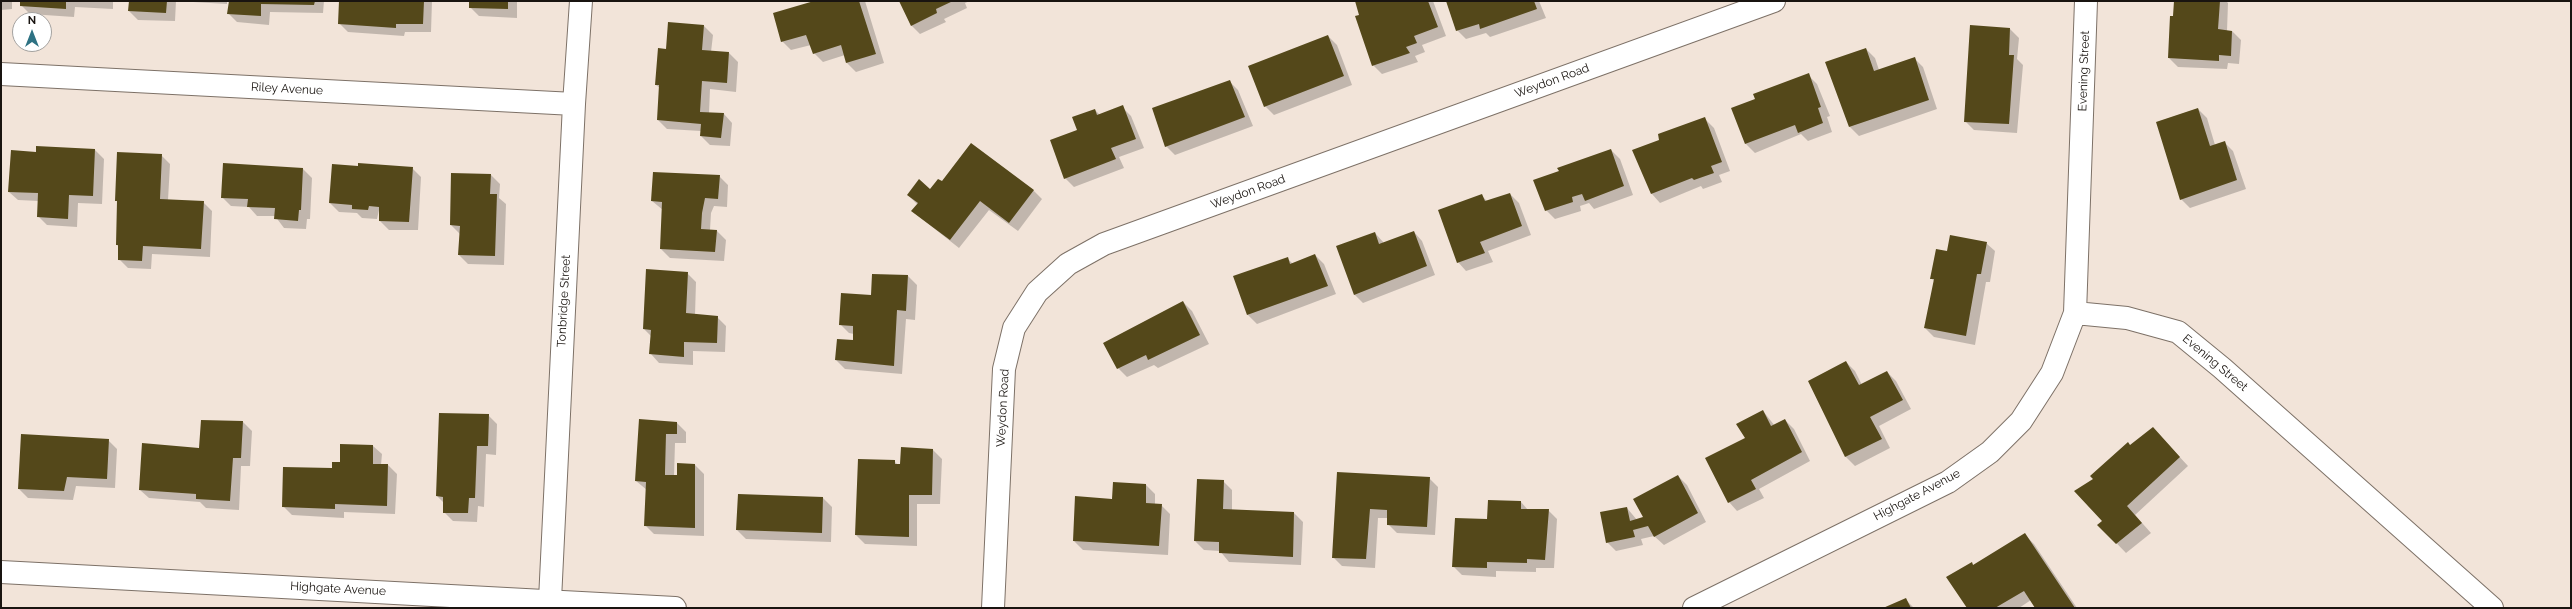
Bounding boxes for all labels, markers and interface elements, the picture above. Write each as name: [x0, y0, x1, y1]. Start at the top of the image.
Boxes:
north arrow: [12, 12, 52, 52]
text: N: [28, 14, 36, 27]
street label: Evening Street: [2075, 30, 2093, 112]
street label: Weydon Road: [1513, 61, 1591, 101]
street label: Riley Avenue: [251, 80, 323, 98]
street label: Weydon Road: [1209, 172, 1287, 212]
street label: Tonbridge Street: [554, 254, 574, 348]
street label: Evening Street: [2179, 332, 2251, 394]
street label: Weydon Road: [994, 369, 1012, 447]
street label: Highgate Avenue: [1871, 466, 1963, 524]
street label: Highgate Avenue: [290, 579, 386, 599]

